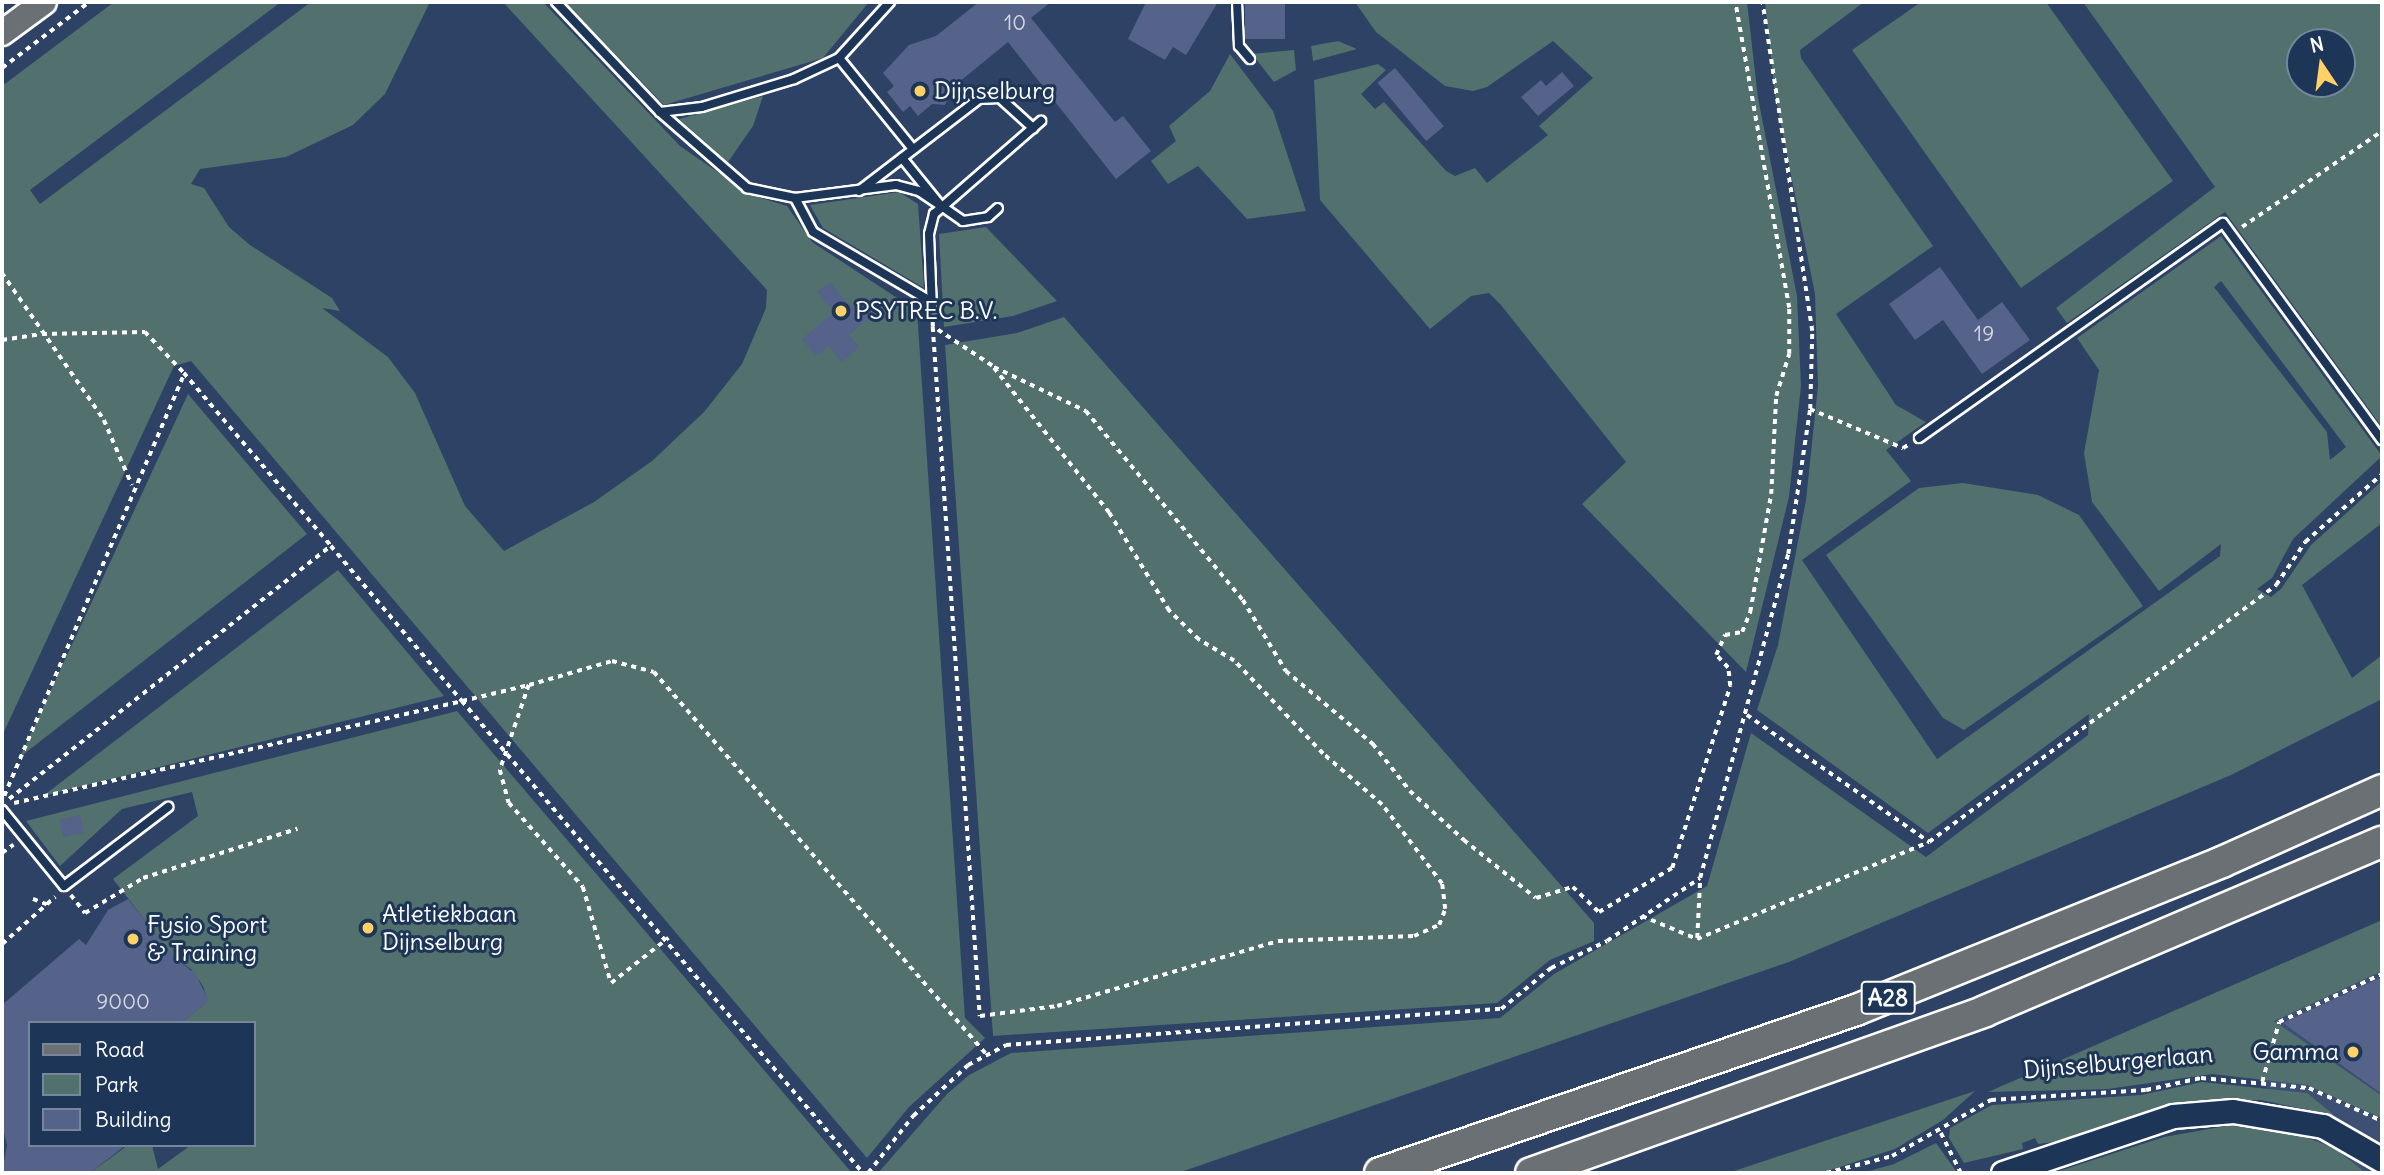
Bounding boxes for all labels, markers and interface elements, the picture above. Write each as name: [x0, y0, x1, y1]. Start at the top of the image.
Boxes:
house number: 10: [1004, 10, 1026, 36]
north arrow: [2286, 28, 2356, 98]
text: N: [2308, 31, 2326, 58]
place label: Dijnselburg: [934, 77, 1055, 105]
marker: Dijnselburg: [912, 83, 928, 99]
place label: PSYTREC B.V.: [855, 297, 997, 325]
marker: PSYTREC B.V.: [833, 303, 849, 319]
house number: 19: [1974, 321, 1994, 347]
place label: Atletiekbaan Dijnselburg: [382, 900, 517, 956]
place label: Fysio Sport & Training: [147, 911, 267, 967]
marker: Atletiekbaan Dijnselburg: [360, 920, 376, 936]
marker: Fysio Sport & Training: [125, 931, 141, 947]
road number: A28: [1860, 979, 1916, 1018]
house number: 9000: [96, 989, 150, 1015]
legend: [28, 1021, 256, 1147]
text: Road: [95, 1036, 144, 1063]
place label: Gamma: [2252, 1038, 2339, 1066]
street label: Dijnselburgerlaan: [2022, 1039, 2214, 1085]
marker: Gamma: [2345, 1044, 2361, 1060]
text: Park: [95, 1071, 138, 1098]
text: Building: [95, 1106, 171, 1133]

